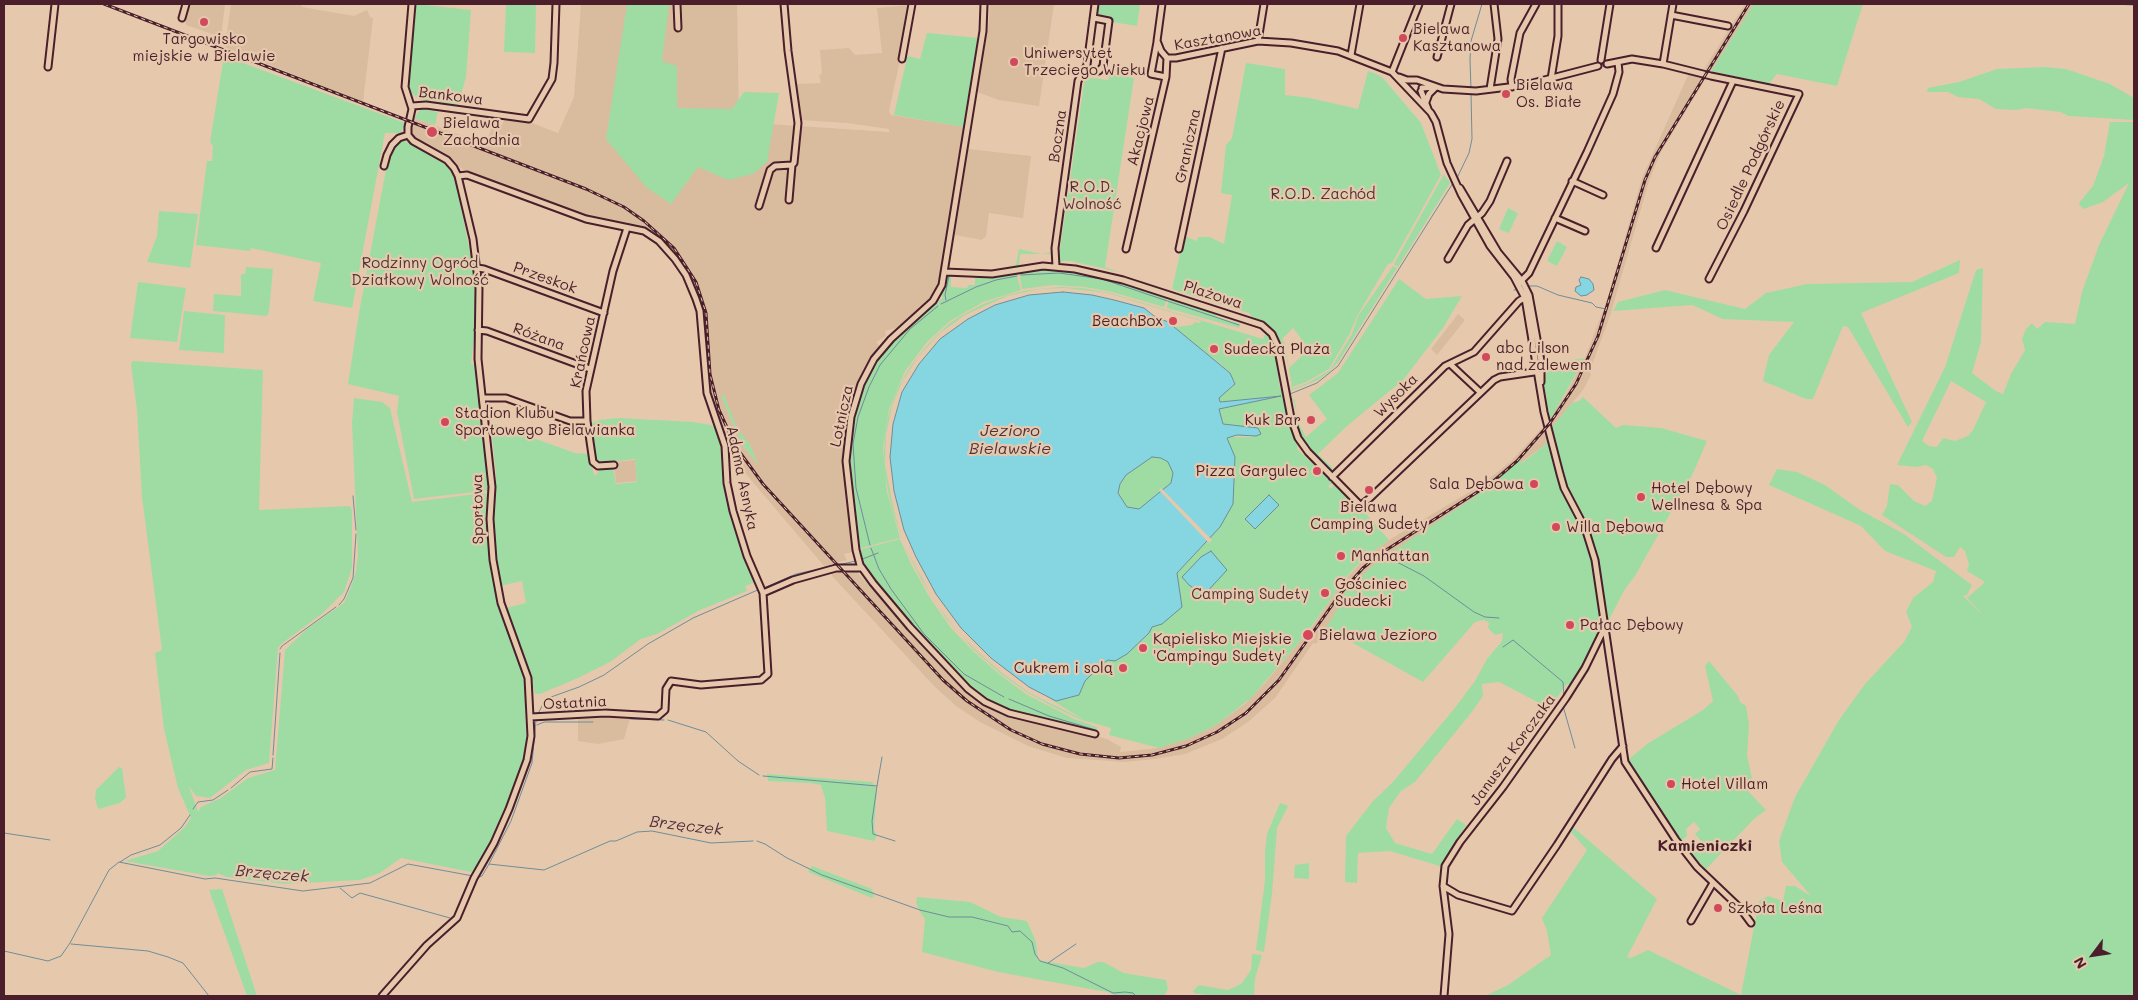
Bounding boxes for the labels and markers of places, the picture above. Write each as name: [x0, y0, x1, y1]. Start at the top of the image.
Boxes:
marker: Targowisko miejskie w Bielawie: [198, 16, 210, 28]
place label: Bielawa Kasztanowa: [1413, 20, 1501, 55]
place label: Targowisko miejskie w Bielawie: [132, 30, 276, 65]
marker: Bielawa Kasztanowa: [1397, 32, 1409, 44]
place label: Uniwersytet Trzeciego Wieku: [1024, 44, 1146, 79]
marker: Uniwersytet Trzeciego Wieku: [1008, 56, 1020, 68]
place label: Bielawa Os. Białe: [1516, 76, 1582, 111]
marker: Bielawa Os. Białe: [1500, 88, 1512, 100]
place label: Bielawa Zachodnia: [443, 114, 520, 149]
marker: Bielawa Zachodnia: [425, 125, 439, 139]
place label: BeachBox: [1092, 312, 1163, 330]
marker: BeachBox: [1167, 315, 1179, 327]
place label: abc Lilson nad zalewem: [1496, 339, 1592, 374]
place label: Sudecka Plaża: [1224, 340, 1330, 358]
marker: Sudecka Plaża: [1208, 343, 1220, 355]
marker: abc Lilson nad zalewem: [1480, 351, 1492, 363]
place label: Stadion Klubu Sportowego Bielawianka: [455, 404, 635, 439]
place label: Kuk Bar: [1245, 411, 1301, 429]
marker: Kuk Bar: [1305, 414, 1317, 426]
marker: Stadion Klubu Sportowego Bielawianka: [439, 416, 451, 428]
place label: Pizza Gargulec: [1196, 462, 1307, 480]
marker: Pizza Gargulec: [1311, 465, 1323, 477]
place label: Sala Dębowa: [1429, 475, 1524, 493]
marker: Sala Dębowa: [1528, 478, 1540, 490]
place label: Hotel Dębowy Wellnesa & Spa: [1651, 479, 1763, 514]
marker: Bielawa Camping Sudety: [1363, 484, 1375, 496]
marker: Hotel Dębowy Wellnesa & Spa: [1635, 491, 1647, 503]
place label: Bielawa Camping Sudety: [1310, 498, 1428, 533]
place label: Willa Dębowa: [1566, 518, 1664, 536]
marker: Willa Dębowa: [1550, 521, 1562, 533]
place label: Manhattan: [1351, 547, 1429, 565]
marker: Manhattan: [1335, 550, 1347, 562]
place label: Gościniec Sudecki: [1335, 575, 1407, 610]
marker: Gościniec Sudecki: [1319, 587, 1331, 599]
place label: Pałac Dębowy: [1580, 616, 1684, 634]
marker: Pałac Dębowy: [1564, 619, 1576, 631]
place label: Bielawa Jezioro: [1319, 626, 1437, 644]
marker: Bielawa Jezioro: [1301, 628, 1315, 642]
place label: Kąpielisko Miejskie 'Campingu Sudety': [1153, 630, 1292, 665]
marker: Kąpielisko Miejskie 'Campingu Sudety': [1137, 642, 1149, 654]
place label: Cukrem i solą: [1014, 659, 1113, 677]
marker: Cukrem i solą: [1117, 662, 1129, 674]
place label: Hotel Villam: [1681, 775, 1768, 793]
marker: Hotel Villam: [1665, 778, 1677, 790]
place label: Szkoła Leśna: [1728, 899, 1823, 917]
marker: Szkoła Leśna: [1712, 902, 1724, 914]

